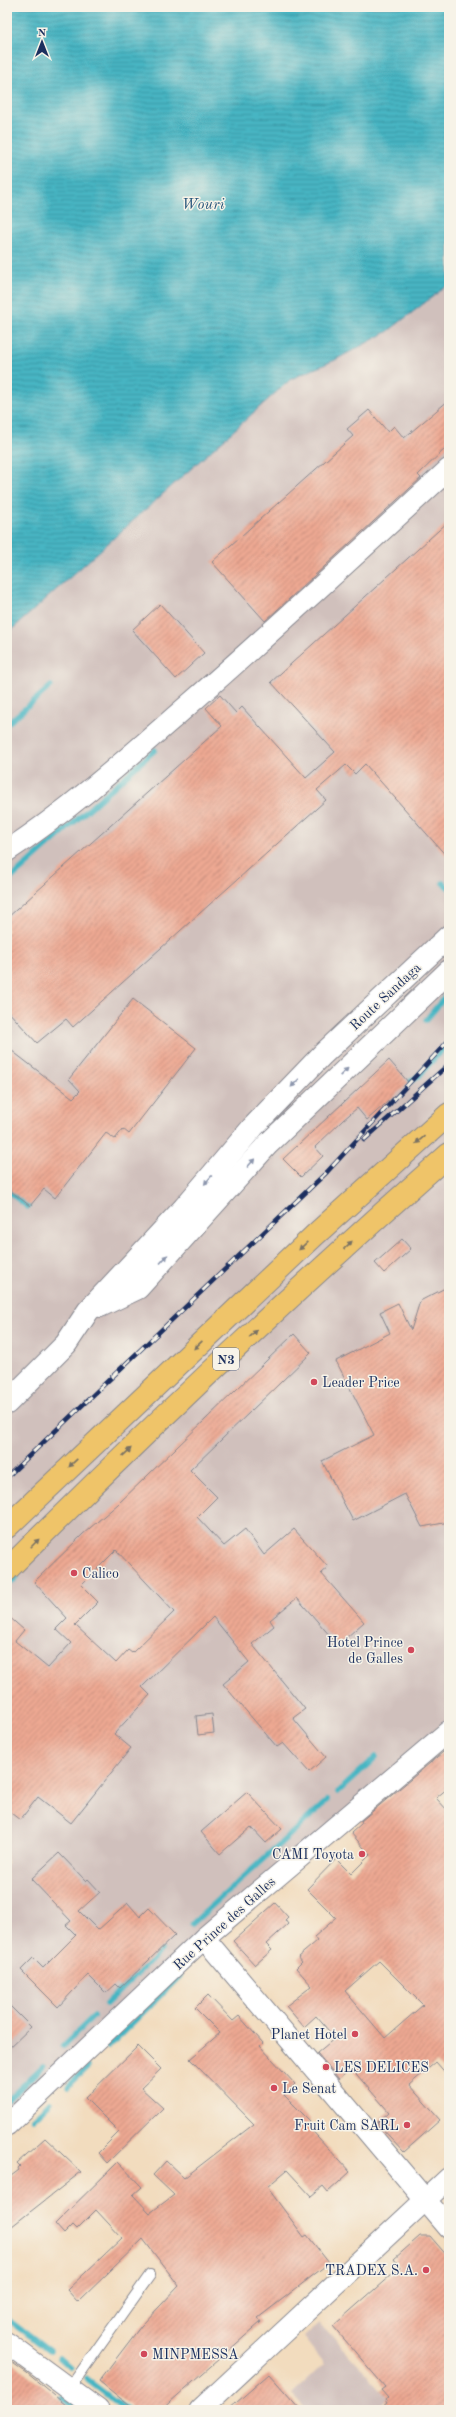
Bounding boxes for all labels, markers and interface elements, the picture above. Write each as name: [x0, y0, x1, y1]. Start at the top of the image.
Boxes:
north arrow: [22, 22, 62, 62]
text: N: [38, 28, 47, 39]
water label: Wouri: [181, 198, 225, 213]
street label: Route Sandaga: [347, 960, 424, 1033]
one-way arrow: [339, 1067, 349, 1076]
one-way arrow: [291, 1079, 300, 1088]
one-way arrow: [415, 1135, 425, 1144]
one-way arrow: [246, 1158, 256, 1168]
one-way arrow: [203, 1175, 212, 1185]
one-way arrow: [343, 1240, 353, 1250]
one-way arrow: [298, 1241, 308, 1251]
one-way arrow: [159, 1255, 168, 1264]
one-way arrow: [248, 1329, 258, 1339]
one-way arrow: [193, 1340, 203, 1350]
road number: N3: [213, 1348, 239, 1370]
place label: Leader Price: [322, 1376, 400, 1390]
marker: Leader Price: [309, 1377, 319, 1387]
one-way arrow: [122, 1447, 133, 1456]
one-way arrow: [68, 1458, 78, 1468]
one-way arrow: [30, 1538, 40, 1548]
place label: Calico: [82, 1567, 119, 1581]
marker: Calico: [69, 1568, 79, 1578]
place label: Hotel Prince de Galles: [327, 1636, 403, 1666]
marker: Hotel Prince de Galles: [406, 1645, 416, 1655]
place label: CAMI Toyota: [272, 1848, 354, 1862]
marker: CAMI Toyota: [357, 1849, 367, 1859]
street label: Rue Prince des Galles: [171, 1874, 278, 1973]
place label: Planet Hotel: [271, 2028, 347, 2042]
marker: Planet Hotel: [350, 2029, 360, 2039]
place label: LES DELICES: [334, 2061, 429, 2075]
marker: LES DELICES: [321, 2062, 331, 2072]
place label: Le Senat: [282, 2082, 336, 2096]
marker: Le Senat: [269, 2083, 279, 2093]
place label: Fruit Cam SARL: [294, 2119, 399, 2133]
marker: Fruit Cam SARL: [402, 2120, 412, 2130]
place label: TRADEX S.A.: [325, 2264, 418, 2278]
marker: TRADEX S.A.: [421, 2265, 431, 2275]
place label: MINPMESSA: [152, 2348, 239, 2362]
marker: MINPMESSA: [139, 2349, 149, 2359]

